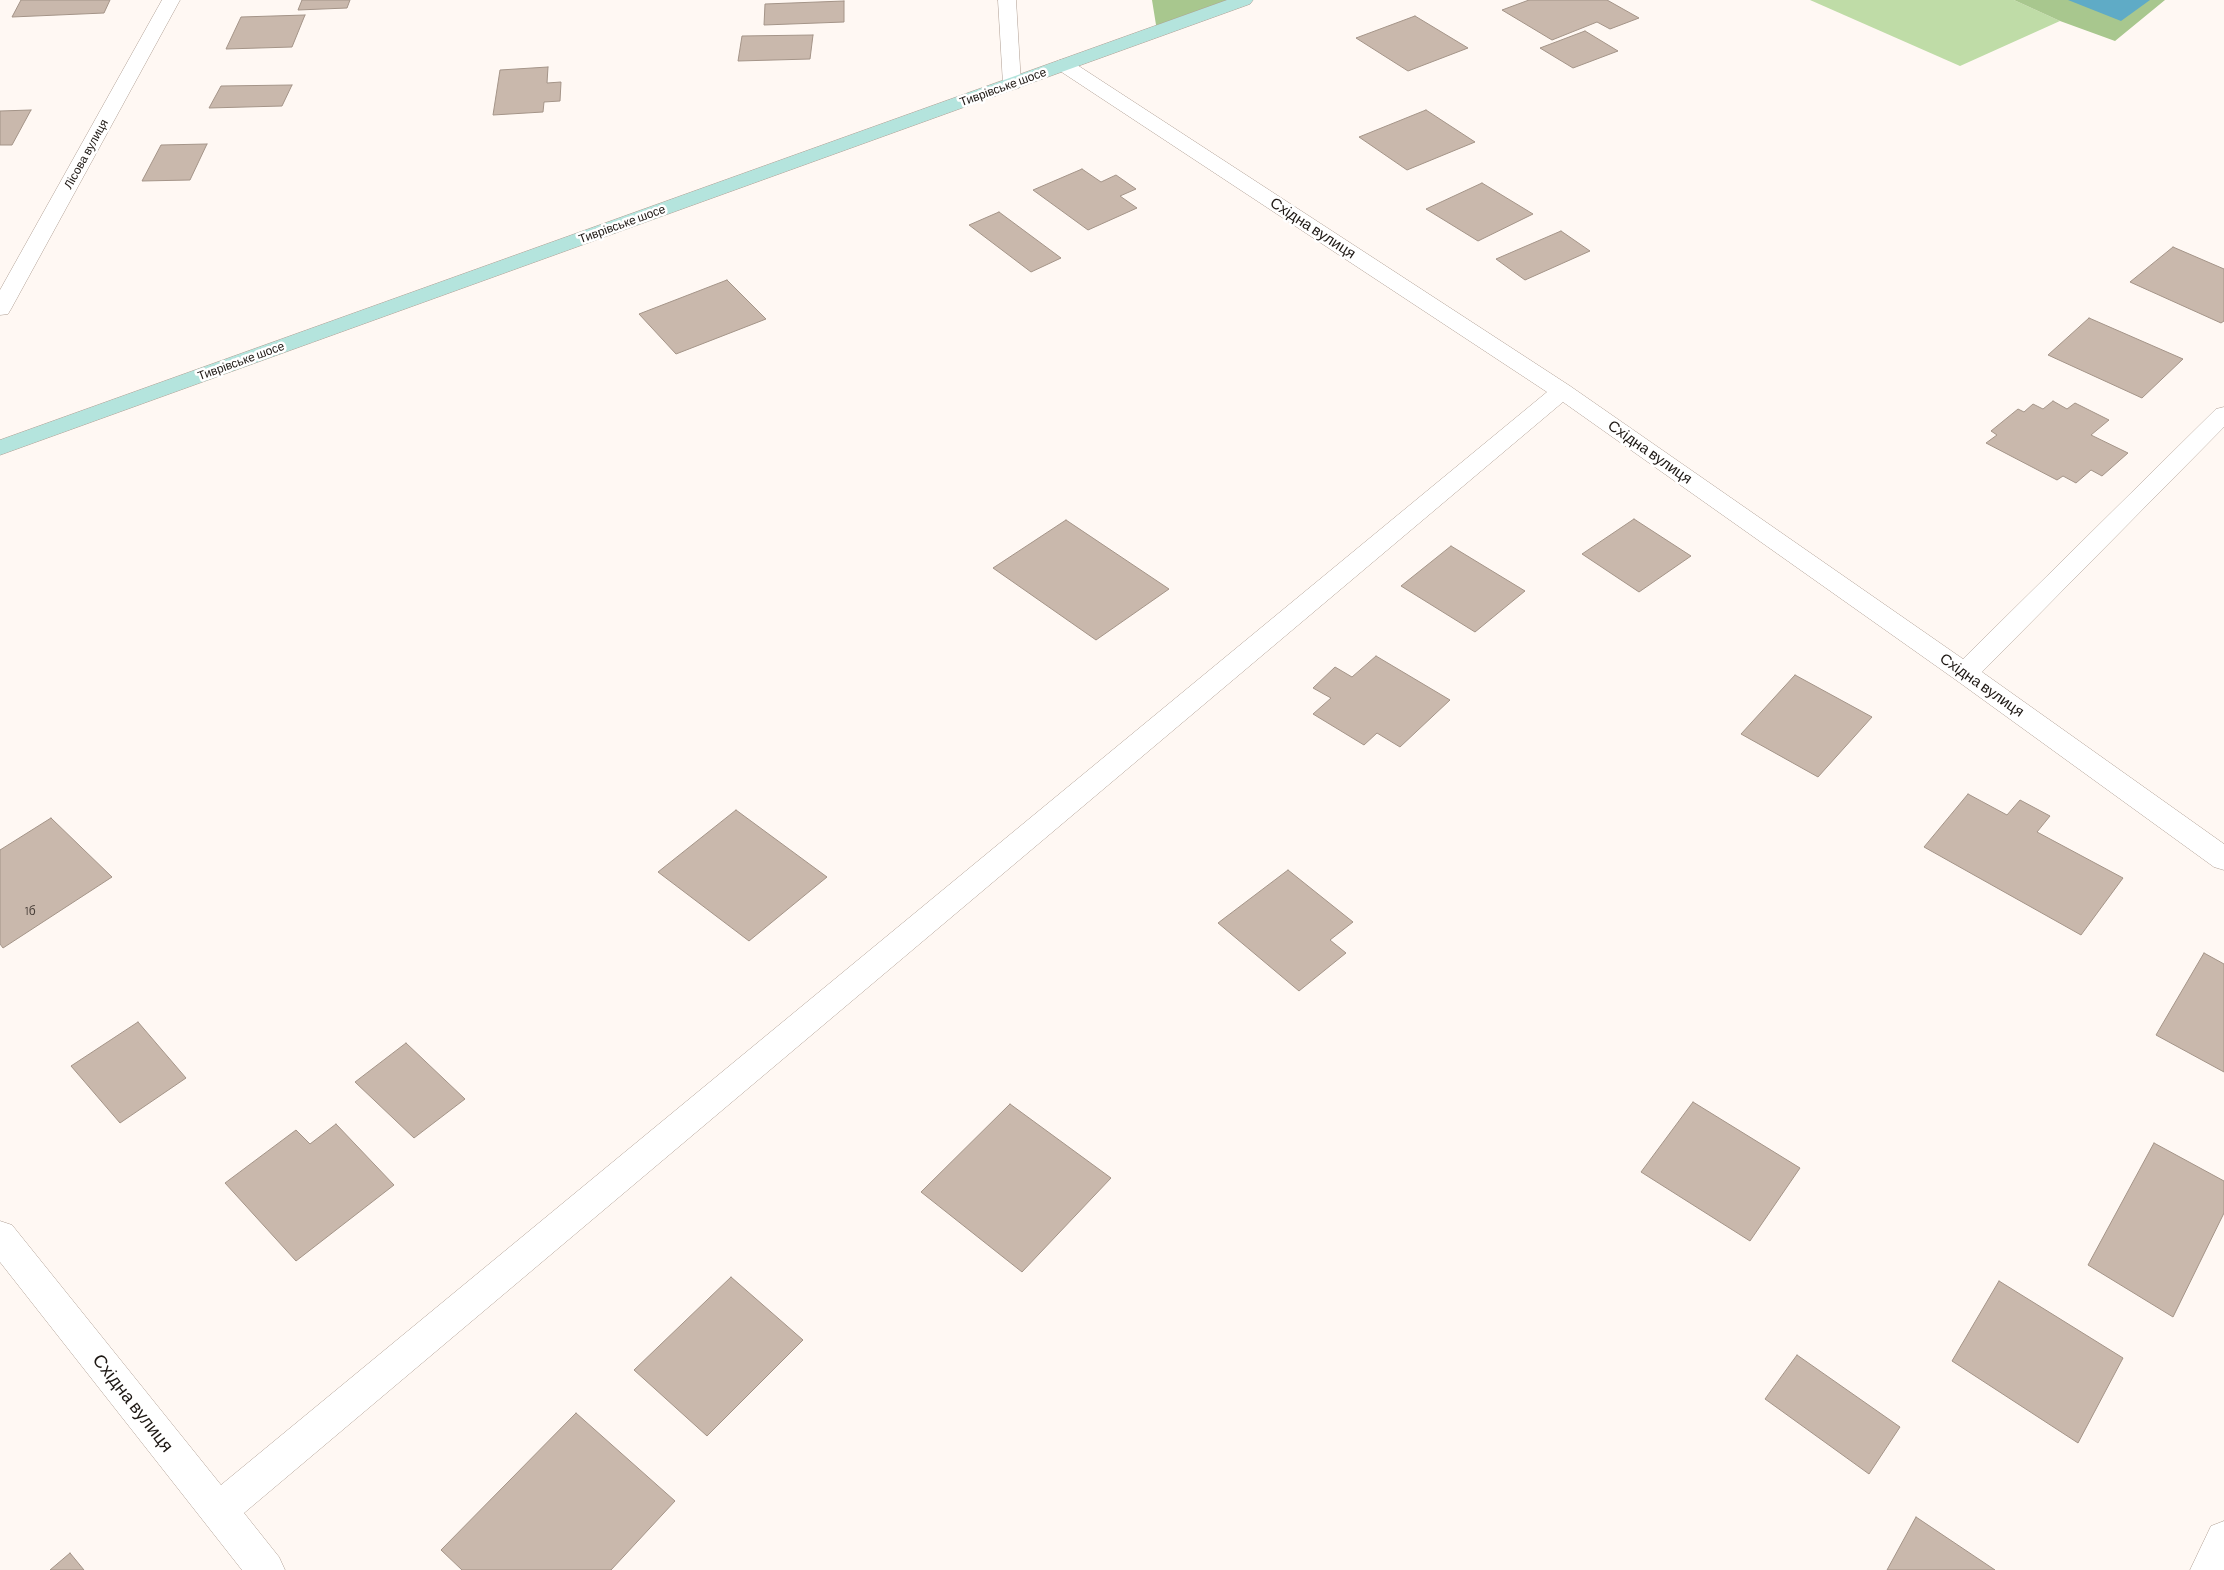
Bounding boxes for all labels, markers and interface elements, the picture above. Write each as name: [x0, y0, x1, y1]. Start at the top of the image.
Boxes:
street label: Тиврівське шосе: [958, 65, 1048, 109]
street label: Лісова вулиця: [61, 117, 111, 191]
street label: Східна вулиця: [1267, 194, 1359, 262]
street label: Тиврівське шосе: [577, 202, 667, 246]
street label: Тиврівське шосе: [196, 339, 286, 383]
street label: Східна вулиця: [1604, 416, 1696, 488]
street label: Східна вулиця: [1936, 649, 2028, 721]
house number: 1б: [24, 904, 36, 918]
street label: Східна вулиця: [88, 1350, 178, 1456]

